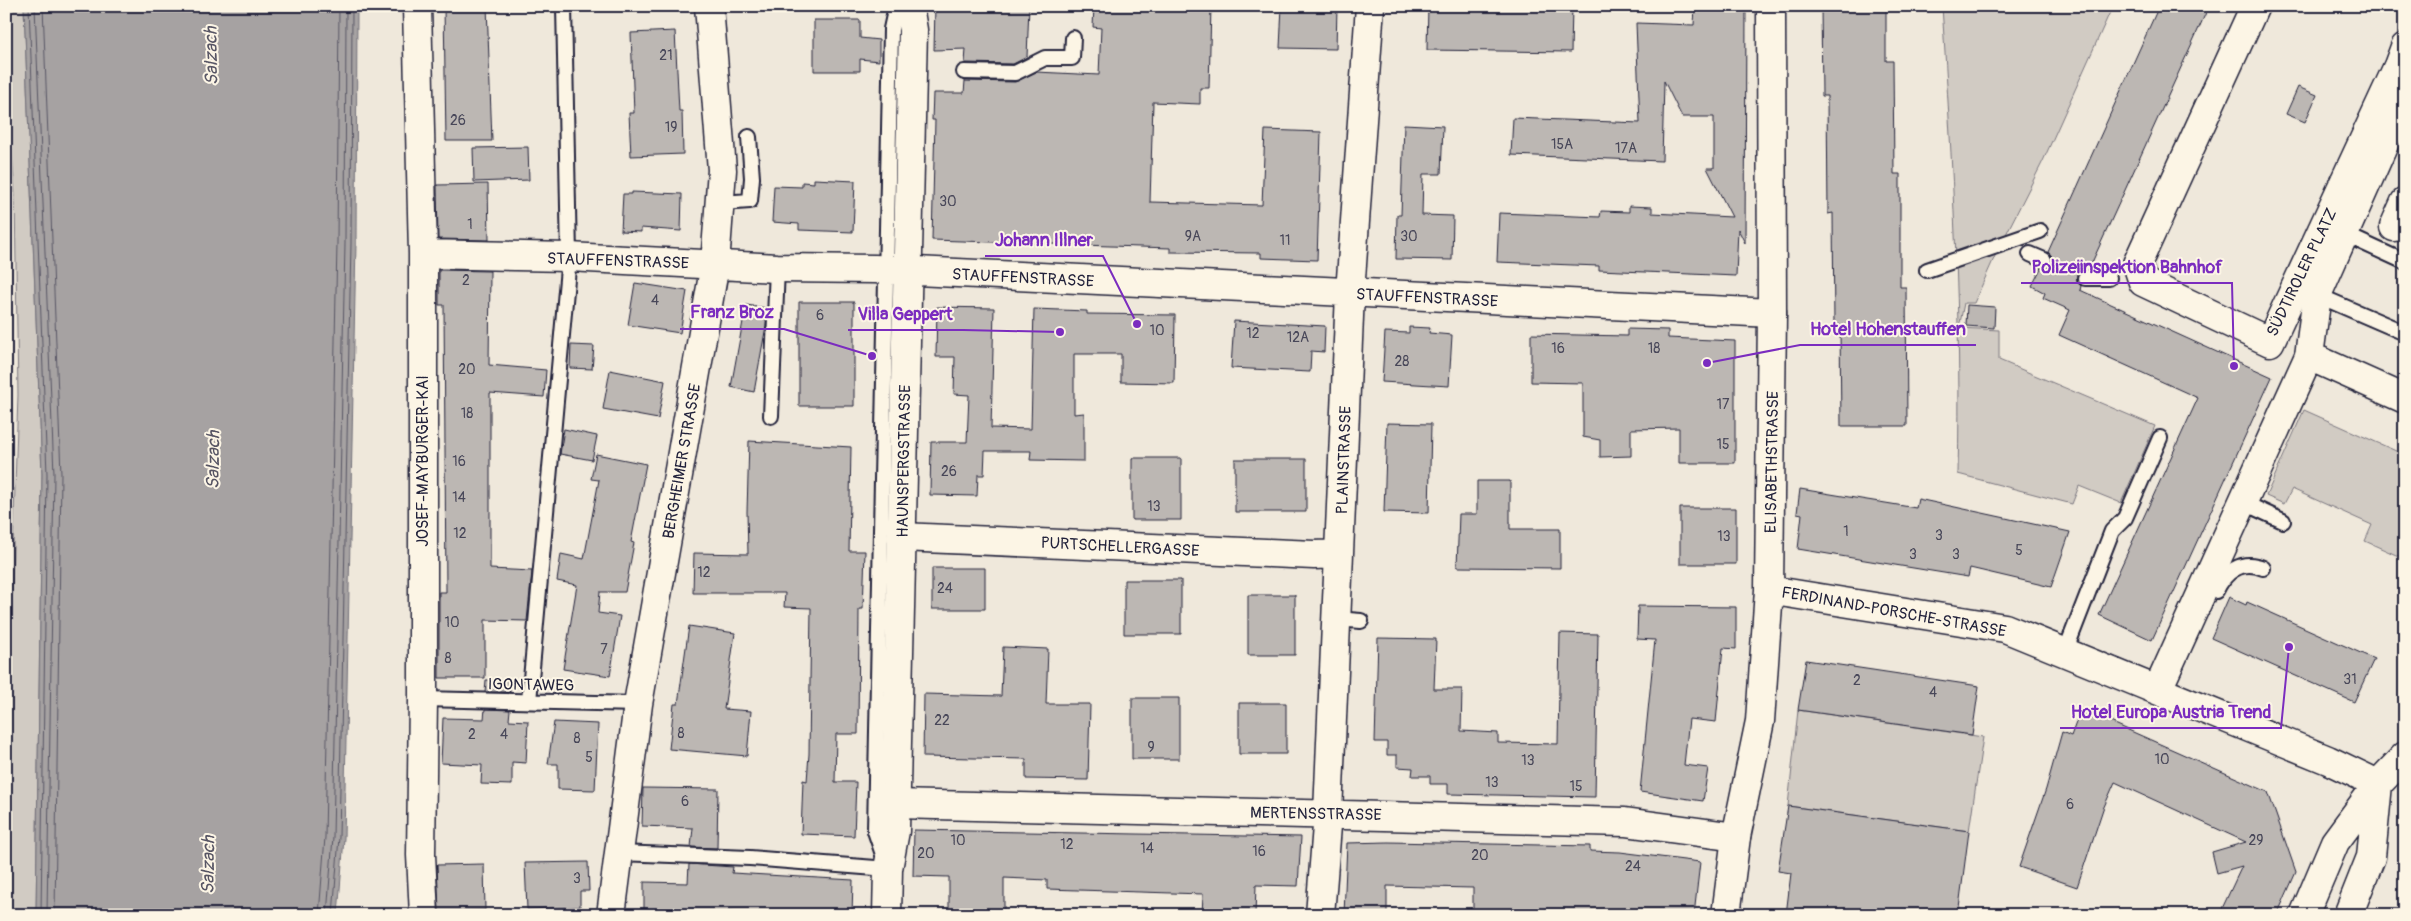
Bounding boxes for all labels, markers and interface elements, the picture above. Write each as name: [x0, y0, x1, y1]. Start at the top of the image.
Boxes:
water label: Salzach: [199, 25, 224, 85]
house number: 21: [659, 47, 673, 64]
house number: 26: [450, 112, 466, 129]
house number: 19: [665, 119, 677, 136]
house number: 15A: [1551, 136, 1573, 153]
house number: 17A: [1615, 140, 1637, 157]
house number: 30: [939, 193, 957, 210]
street label: SÜDTIROLER PLATZ: [2262, 205, 2342, 340]
house number: 1: [467, 216, 473, 233]
callout: Johann Illner: [985, 223, 1103, 256]
house number: 9A: [1185, 228, 1201, 245]
house number: 30: [1400, 228, 1418, 245]
text: Johann Illner: [995, 229, 1094, 252]
house number: 11: [1280, 232, 1290, 249]
street label: STAUFFENSTRASSE: [547, 249, 689, 273]
callout: Polizeiinspektion Bahnhof: [2021, 250, 2232, 283]
text: Polizeiinspektion Bahnhof: [2032, 256, 2223, 279]
street label: STAUFFENSTRASSE: [951, 264, 1095, 292]
house number: 2: [462, 272, 470, 289]
street label: STAUFFENSTRASSE: [1355, 284, 1499, 312]
house number: 4: [651, 292, 659, 309]
callout: Franz Broz: [680, 296, 784, 329]
callout: Villa Geppert: [848, 297, 963, 330]
text: Franz Broz: [690, 301, 775, 324]
text: Villa Geppert: [857, 303, 953, 326]
house number: 6: [816, 307, 824, 324]
callout: Hotel Hohenstauffen: [1800, 312, 1976, 345]
text: Hotel Hohenstauffen: [1810, 318, 1966, 341]
house number: 10: [1149, 322, 1165, 339]
house number: 12: [1246, 325, 1260, 342]
house number: 12A: [1287, 329, 1309, 346]
house number: 16: [1551, 340, 1565, 357]
house number: 18: [1648, 340, 1660, 357]
house number: 28: [1395, 353, 1409, 370]
house number: 20: [458, 361, 476, 378]
street label: JOSEF-MAYBURGER-KAI: [413, 375, 433, 547]
street label: BERGHEIMER STRASSE: [658, 382, 705, 540]
street label: HAUNSPERGSTRASSE: [893, 384, 915, 538]
street label: ELISABETHSTRASSE: [1761, 391, 1783, 533]
house number: 17: [1717, 396, 1730, 413]
house number: 18: [461, 405, 473, 422]
street label: PLAINSTRASSE: [1332, 406, 1356, 515]
water label: Salzach: [201, 429, 226, 489]
house number: 15: [1716, 436, 1730, 453]
house number: 16: [452, 453, 466, 470]
house number: 26: [941, 463, 957, 480]
house number: 14: [452, 489, 466, 506]
house number: 13: [1147, 498, 1161, 515]
house number: 1: [1843, 523, 1849, 540]
house number: 12: [453, 525, 467, 542]
house number: 3: [1935, 527, 1943, 544]
house number: 13: [1717, 528, 1731, 545]
street label: PURTSCHELLERGASSE: [1040, 533, 1200, 561]
house number: 5: [2015, 542, 2023, 559]
house number: 3: [1909, 546, 1917, 563]
house number: 3: [1952, 546, 1960, 563]
house number: 12: [697, 564, 711, 581]
house number: 24: [937, 580, 953, 597]
street label: FERDINAND-PORSCHE-STRASSE: [1780, 582, 2008, 642]
house number: 10: [444, 614, 460, 631]
house number: 7: [600, 641, 608, 658]
house number: 8: [444, 650, 452, 667]
house number: 31: [2343, 671, 2357, 688]
house number: 2: [1853, 672, 1861, 689]
street label: IGONTAWEG: [488, 674, 574, 696]
house number: 4: [1929, 684, 1937, 701]
callout: Hotel Europa Austria Trend: [2060, 695, 2281, 728]
text: Hotel Europa Austria Trend: [2071, 701, 2272, 724]
house number: 22: [934, 712, 950, 729]
house number: 8: [677, 725, 685, 742]
house number: 2: [468, 726, 476, 743]
house number: 4: [500, 726, 508, 743]
house number: 8: [573, 730, 581, 747]
house number: 9: [1147, 739, 1155, 756]
house number: 5: [585, 749, 593, 766]
house number: 10: [2154, 751, 2170, 768]
house number: 13: [1521, 752, 1535, 769]
house number: 13: [1485, 774, 1499, 791]
house number: 15: [1569, 778, 1583, 795]
house number: 6: [681, 793, 689, 810]
house number: 6: [2066, 796, 2074, 813]
street label: MERTENSSTRASSE: [1250, 803, 1382, 825]
house number: 10: [950, 832, 966, 849]
house number: 29: [2248, 832, 2264, 849]
water label: Salzach: [196, 834, 221, 894]
house number: 12: [1060, 836, 1074, 853]
house number: 14: [1140, 840, 1154, 857]
house number: 16: [1252, 843, 1266, 860]
house number: 20: [917, 845, 935, 862]
house number: 20: [1471, 847, 1489, 864]
house number: 24: [1625, 858, 1641, 875]
house number: 3: [573, 870, 581, 887]

